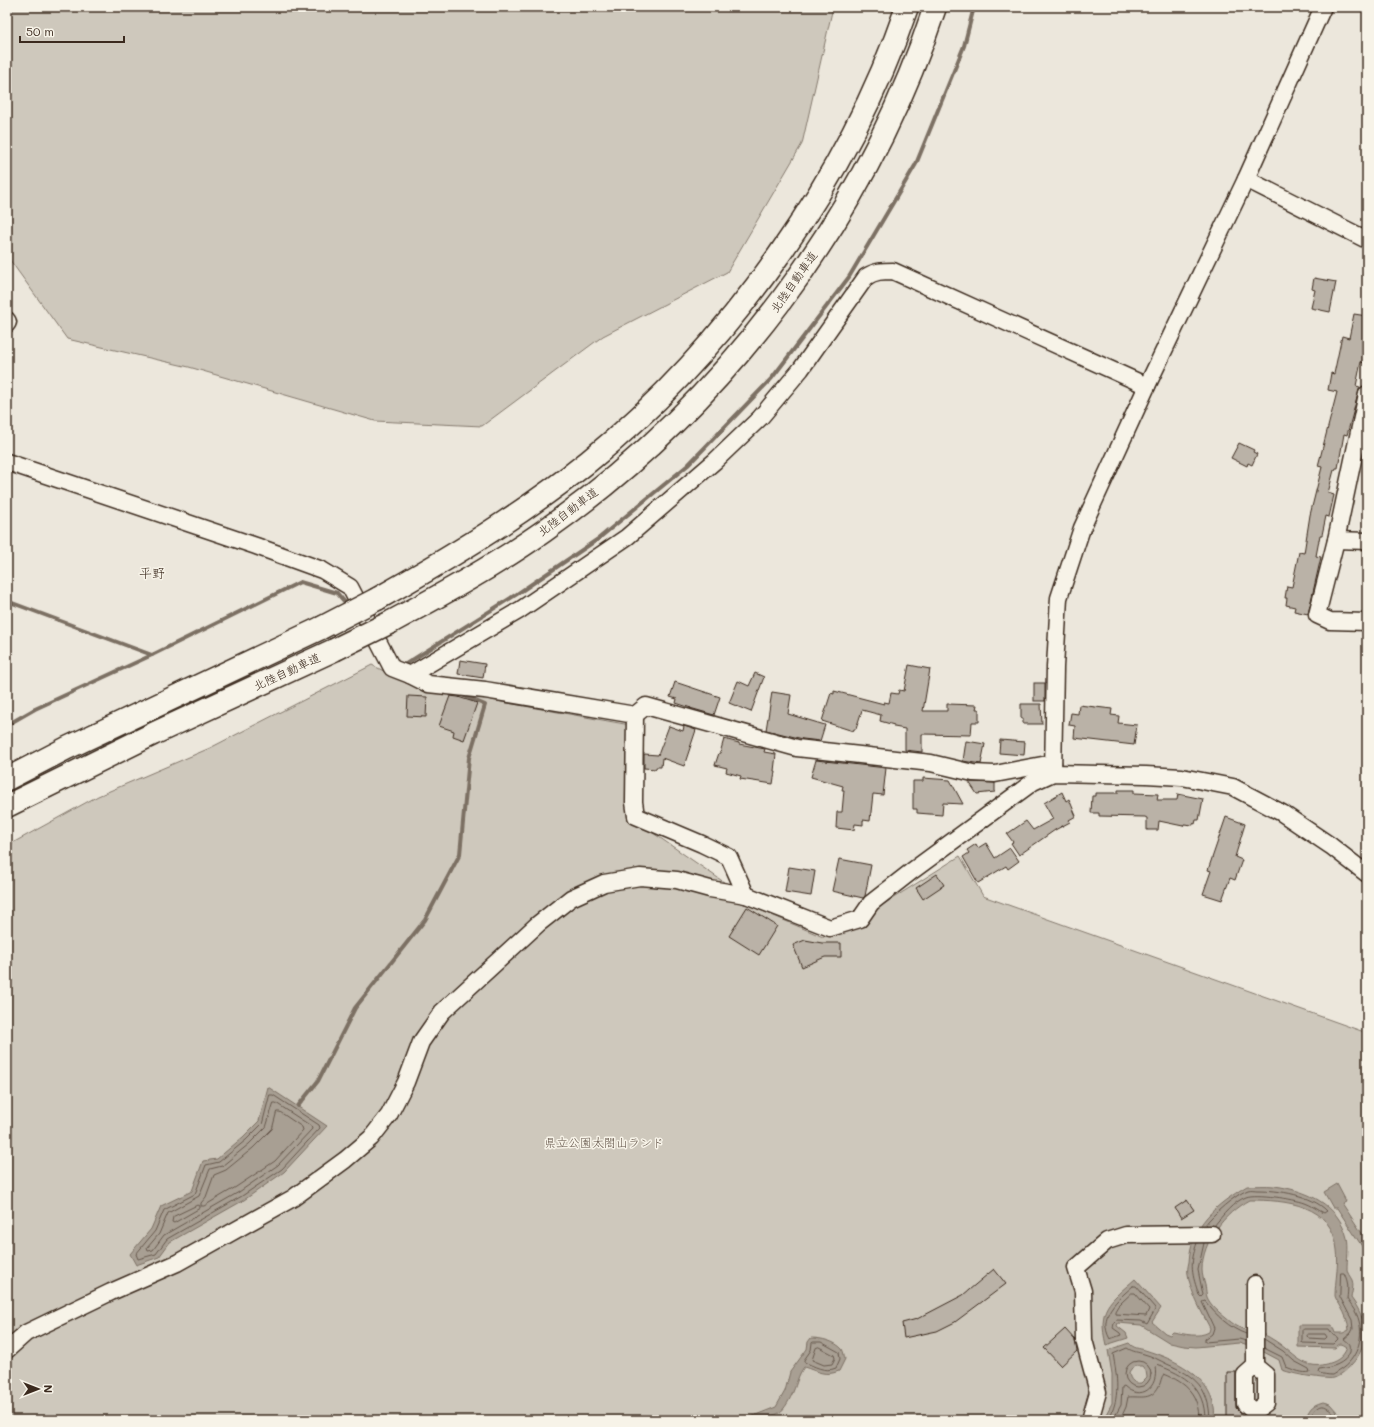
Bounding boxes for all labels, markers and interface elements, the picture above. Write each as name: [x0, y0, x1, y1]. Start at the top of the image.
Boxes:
scale bar: [20, 18, 124, 44]
text: 50 m: [26, 23, 54, 39]
street label: 北陸自動車道: [766, 247, 820, 316]
street label: 北陸自動車道: [534, 483, 601, 539]
district label: 平野: [139, 564, 165, 581]
street label: 北陸自動車道: [251, 649, 323, 694]
park label: 県立公園太閤山ランド: [544, 1134, 664, 1150]
north arrow: [18, 1369, 58, 1409]
text: N: [41, 1385, 56, 1393]

